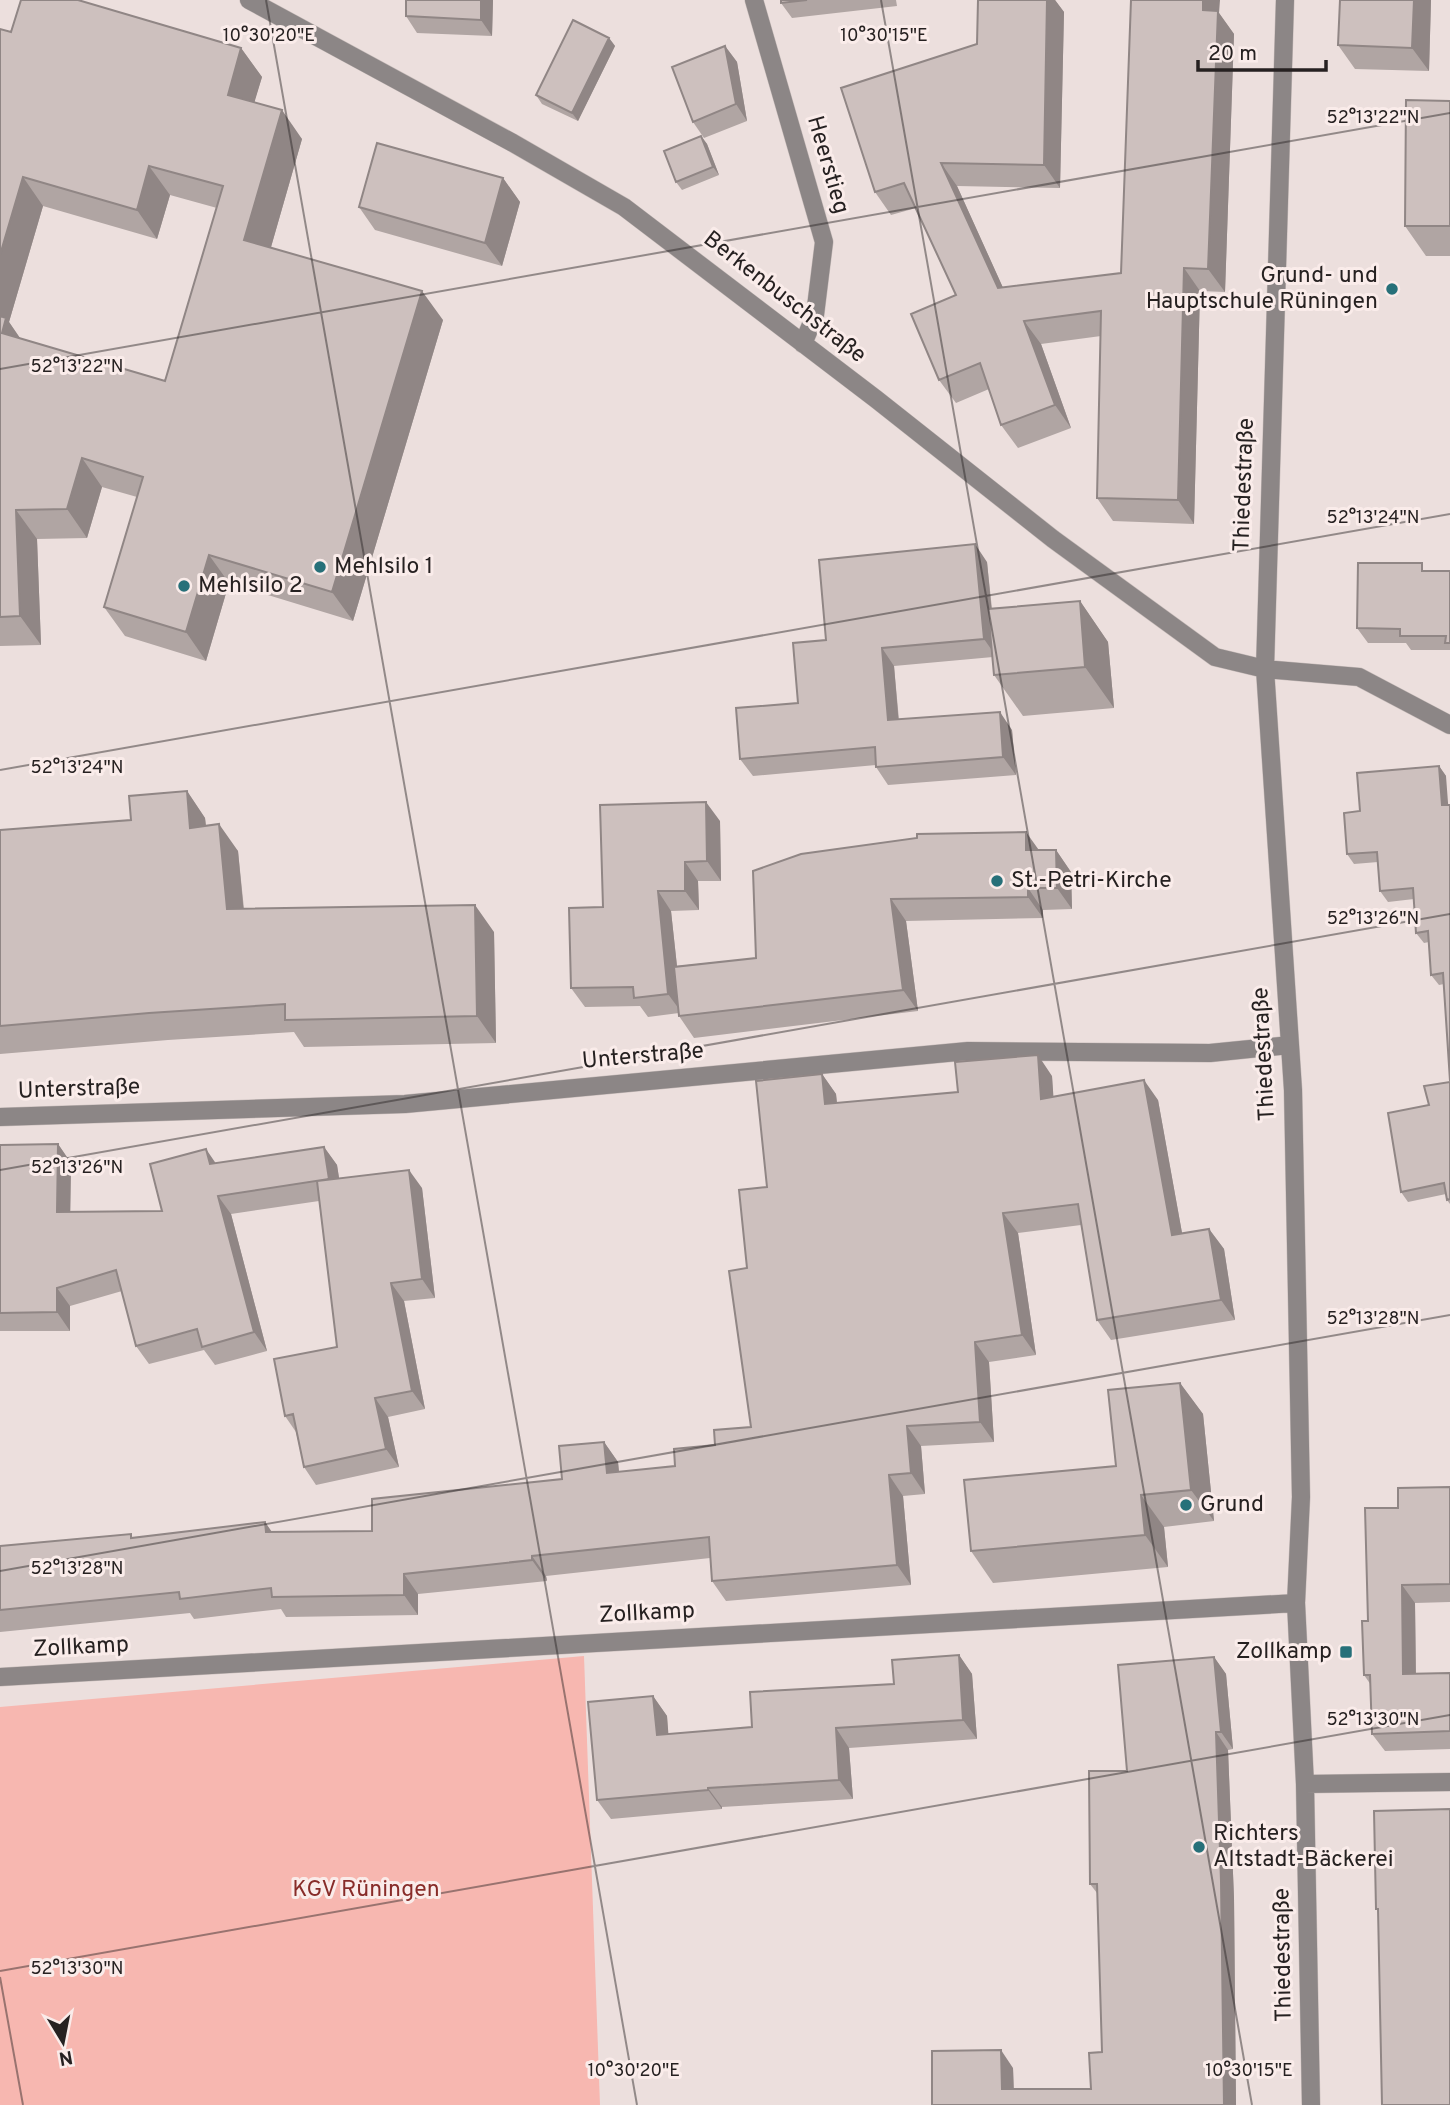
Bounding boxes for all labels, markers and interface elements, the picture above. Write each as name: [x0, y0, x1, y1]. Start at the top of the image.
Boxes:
text: 10°30'20"E: [223, 25, 315, 48]
text: 10°30'15"E: [840, 25, 928, 48]
scale bar: [1198, 28, 1326, 72]
text: 20 m: [1208, 41, 1257, 68]
text: 52°13'22"N: [1327, 107, 1419, 130]
street label: Heerstieg: [799, 113, 855, 217]
street label: Berkenbuschstraße: [697, 225, 871, 371]
place label: Grund- und Hauptschule Rüningen: [1146, 262, 1378, 317]
marker: Grund- und Hauptschule Rüningen: [1384, 281, 1400, 297]
text: 52°13'22"N: [31, 356, 123, 379]
street label: Thiedestraße: [1228, 418, 1262, 552]
text: 52°13'24"N: [1327, 507, 1419, 530]
place label: Mehlsilo 1: [334, 553, 433, 582]
marker: Mehlsilo 1: [312, 559, 328, 575]
place label: Mehlsilo 2: [198, 572, 303, 601]
marker: Mehlsilo 2: [176, 578, 192, 594]
text: 52°13'24"N: [31, 757, 123, 780]
place label: St.-Petri-Kirche: [1011, 867, 1172, 896]
marker: St.-Petri-Kirche: [989, 873, 1005, 889]
text: 52°13'26"N: [1327, 908, 1419, 931]
street label: Thiedestraße: [1247, 986, 1283, 1122]
street label: Unterstraße: [581, 1037, 705, 1077]
street label: Unterstraße: [17, 1073, 141, 1107]
text: 52°13'26"N: [31, 1157, 123, 1180]
text: 52°13'28"N: [1327, 1308, 1419, 1331]
place label: Grund: [1200, 1491, 1264, 1520]
marker: Grund: [1178, 1497, 1194, 1513]
text: 52°13'28"N: [31, 1558, 123, 1581]
street label: Zollkamp: [598, 1597, 696, 1631]
street label: Zollkamp: [32, 1631, 130, 1665]
place label: Zollkamp: [1236, 1638, 1332, 1667]
marker: Zollkamp: [1338, 1644, 1354, 1660]
text: 52°13'30"N: [1326, 1709, 1420, 1732]
place label: Richters Altstadt-Bäckerei: [1213, 1820, 1394, 1875]
marker: Richters Altstadt-Bäckerei: [1191, 1839, 1207, 1855]
park label: KGV Rüningen: [292, 1876, 440, 1905]
street label: Thiedestraße: [1268, 1888, 1300, 2022]
text: 52°13'30"N: [30, 1958, 124, 1981]
north arrow: [28, 2007, 98, 2077]
text: N: [57, 2044, 74, 2070]
text: 10°30'20"E: [588, 2060, 680, 2083]
text: 10°30'15"E: [1205, 2060, 1293, 2083]

